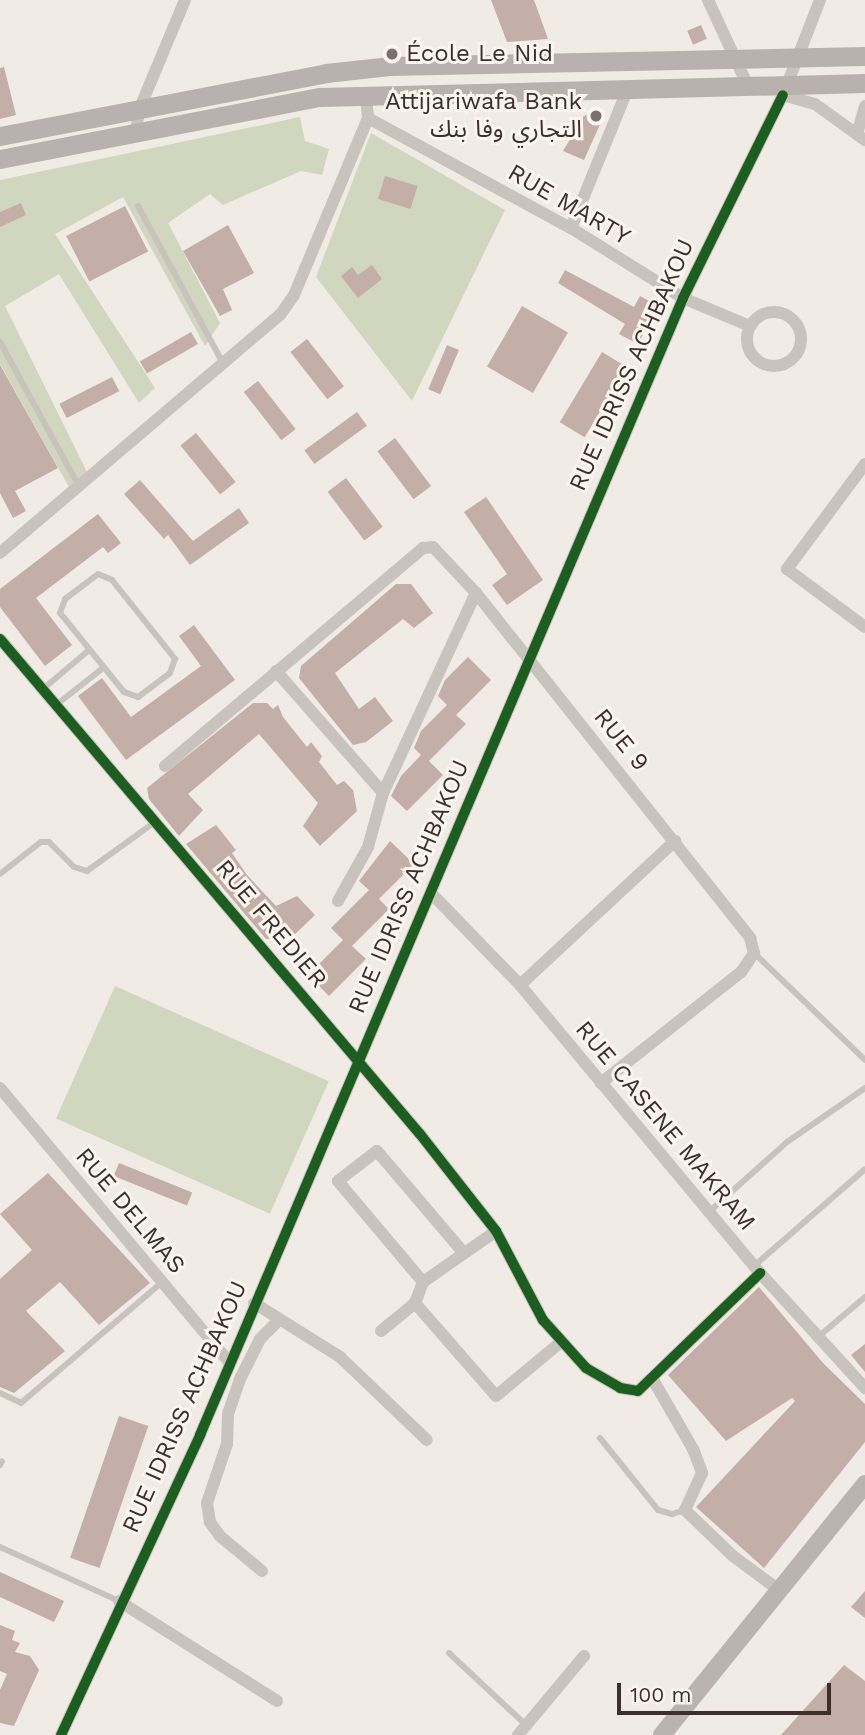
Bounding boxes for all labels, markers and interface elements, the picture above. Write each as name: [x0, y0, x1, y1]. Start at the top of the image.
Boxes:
place label: École Le Nid: [406, 40, 553, 68]
marker: École Le Nid: [384, 46, 400, 62]
place label: Attijariwafa Bank التجاري وفا بنك: [384, 88, 582, 144]
marker: Attijariwafa Bank التجاري وفا بنك: [588, 108, 604, 124]
street label: RUE MARTY: [503, 158, 635, 252]
street label: RUE IDRISS ACHBAKOU: [563, 234, 701, 496]
street label: RUE 9: [587, 703, 655, 777]
street label: RUE IDRISS ACHBAKOU: [342, 755, 476, 1019]
street label: RUE FREDIER: [209, 854, 333, 994]
street label: RUE CASENE MAKRAM: [569, 1015, 761, 1237]
street label: RUE DELMAS: [69, 1142, 191, 1280]
street label: RUE IDRISS ACHBAKOU: [116, 1276, 254, 1538]
scale bar: [620, 1668, 834, 1712]
text: 100 m: [630, 1682, 692, 1707]

